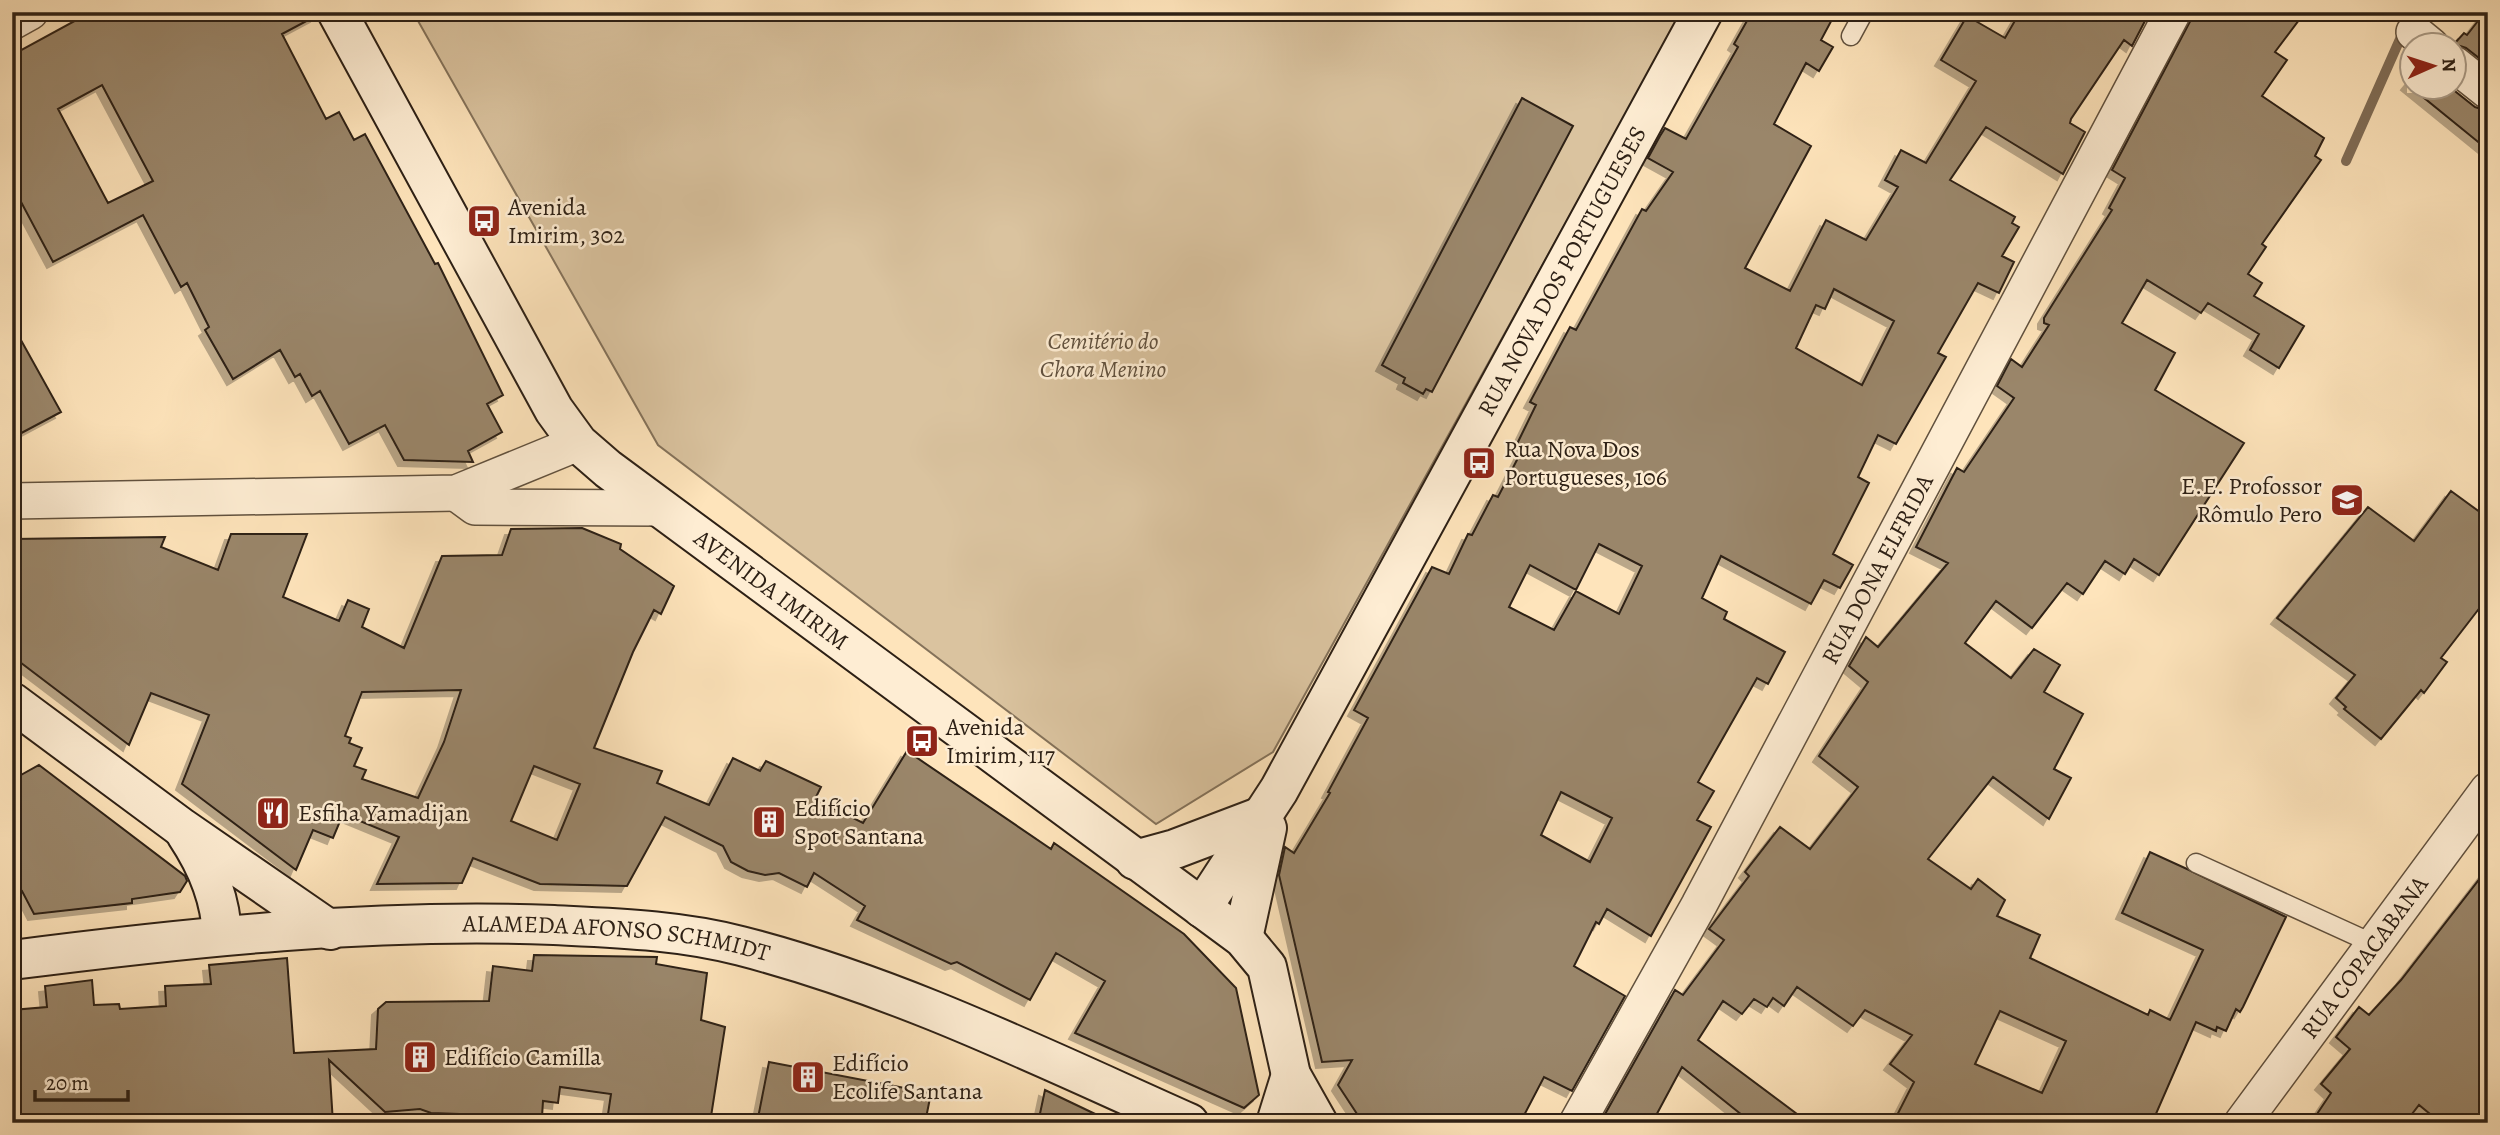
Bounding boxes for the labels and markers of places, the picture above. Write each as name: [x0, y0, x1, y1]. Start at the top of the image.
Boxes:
place label: Avenida Imirim, 302: [507, 191, 625, 251]
bus stop icon: Avenida Imirim, 302: [465, 202, 503, 240]
place label: Rua Nova Dos Portugueses, 106: [1504, 433, 1667, 493]
bus stop icon: Rua Nova Dos Portugueses, 106: [1460, 444, 1498, 482]
place label: E.E. Profossor Rômulo Pero: [2181, 470, 2322, 530]
school or university icon: E.E. Profossor Rômulo Pero: [2328, 481, 2366, 519]
place label: Avenida Imirim, 117: [945, 711, 1056, 771]
bus stop icon: Avenida Imirim, 117: [903, 722, 941, 760]
place label: Edifício Spot Santana: [794, 792, 925, 852]
restaurant icon: Esfiha Yamadijan: [254, 794, 292, 832]
place label: Esfiha Yamadijan: [298, 797, 468, 829]
building icon: Edifício Spot Santana: [750, 803, 788, 841]
building icon: Edifício Camilla: [401, 1038, 439, 1076]
place label: Edifício Camilla: [444, 1041, 602, 1073]
place label: Edifício Ecolife Santana: [832, 1047, 984, 1107]
building icon: Edifício Ecolife Santana: [789, 1058, 827, 1096]

